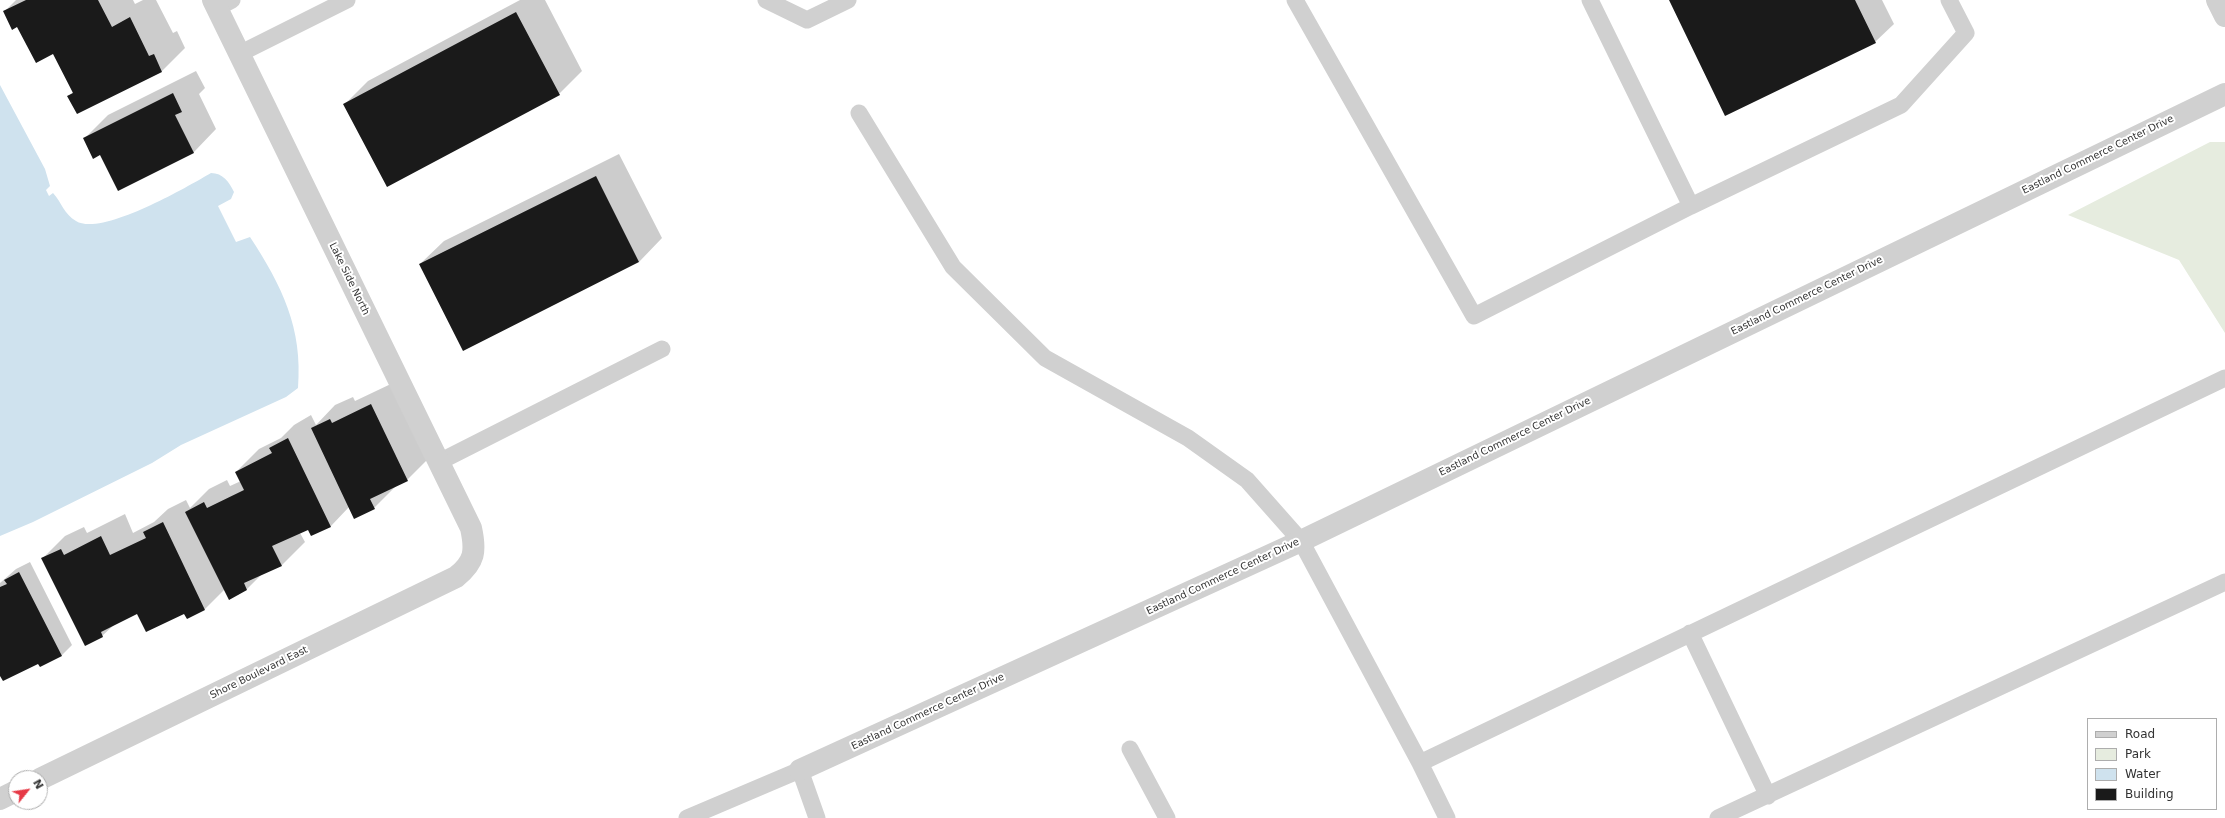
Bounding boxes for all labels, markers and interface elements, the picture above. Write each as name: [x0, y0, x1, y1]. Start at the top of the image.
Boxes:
street label: Eastland Commerce Center Drive: [2020, 113, 2176, 197]
street label: Lake Side North: [326, 241, 372, 317]
street label: Eastland Commerce Center Drive: [1729, 254, 1885, 338]
street label: Eastland Commerce Center Drive: [1437, 395, 1593, 479]
street label: Eastland Commerce Center Drive: [1145, 536, 1301, 618]
street label: Shore Boulevard East: [208, 644, 310, 702]
street label: Eastland Commerce Center Drive: [850, 671, 1006, 753]
legend: [2087, 718, 2217, 810]
text: Road: [2125, 727, 2155, 741]
text: Park: [2125, 747, 2151, 761]
text: Water: [2125, 767, 2160, 781]
north arrow: [8, 770, 48, 810]
text: N: [30, 777, 46, 791]
text: Building: [2125, 787, 2174, 801]

